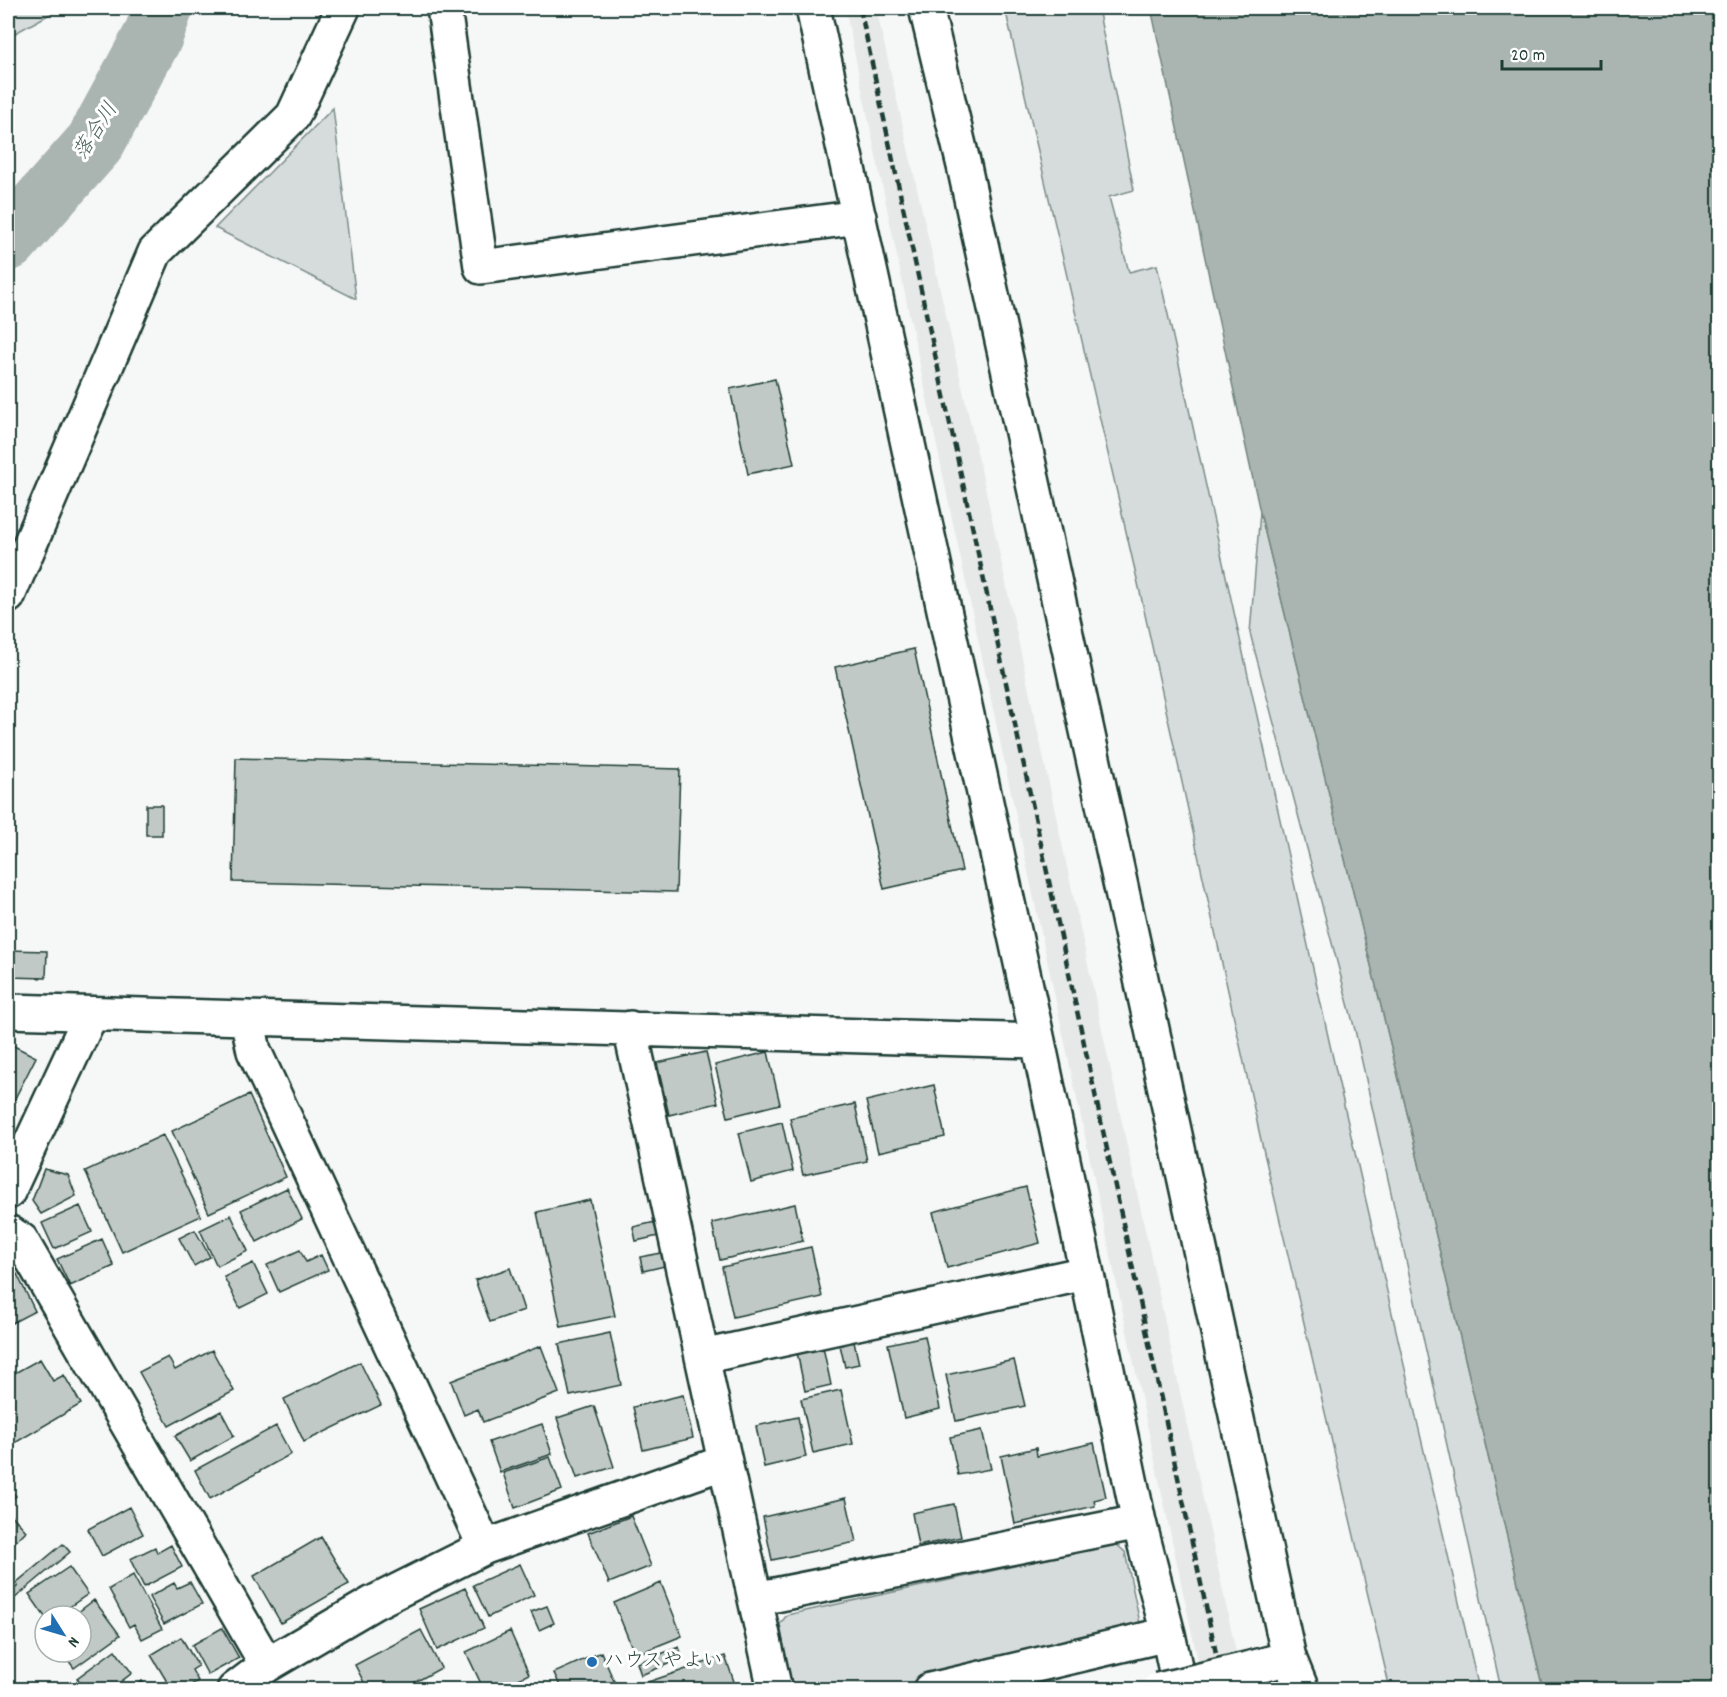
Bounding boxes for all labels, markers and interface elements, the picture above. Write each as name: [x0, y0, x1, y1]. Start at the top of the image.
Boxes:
scale bar: [1502, 33, 1601, 71]
text: 20 m: [1511, 44, 1545, 69]
water label: 落合川: [67, 97, 127, 167]
north arrow: [33, 1604, 93, 1664]
text: N: [61, 1631, 85, 1652]
place label: ハウスやよい: [604, 1648, 723, 1676]
marker: ハウスやよい: [585, 1655, 599, 1669]

